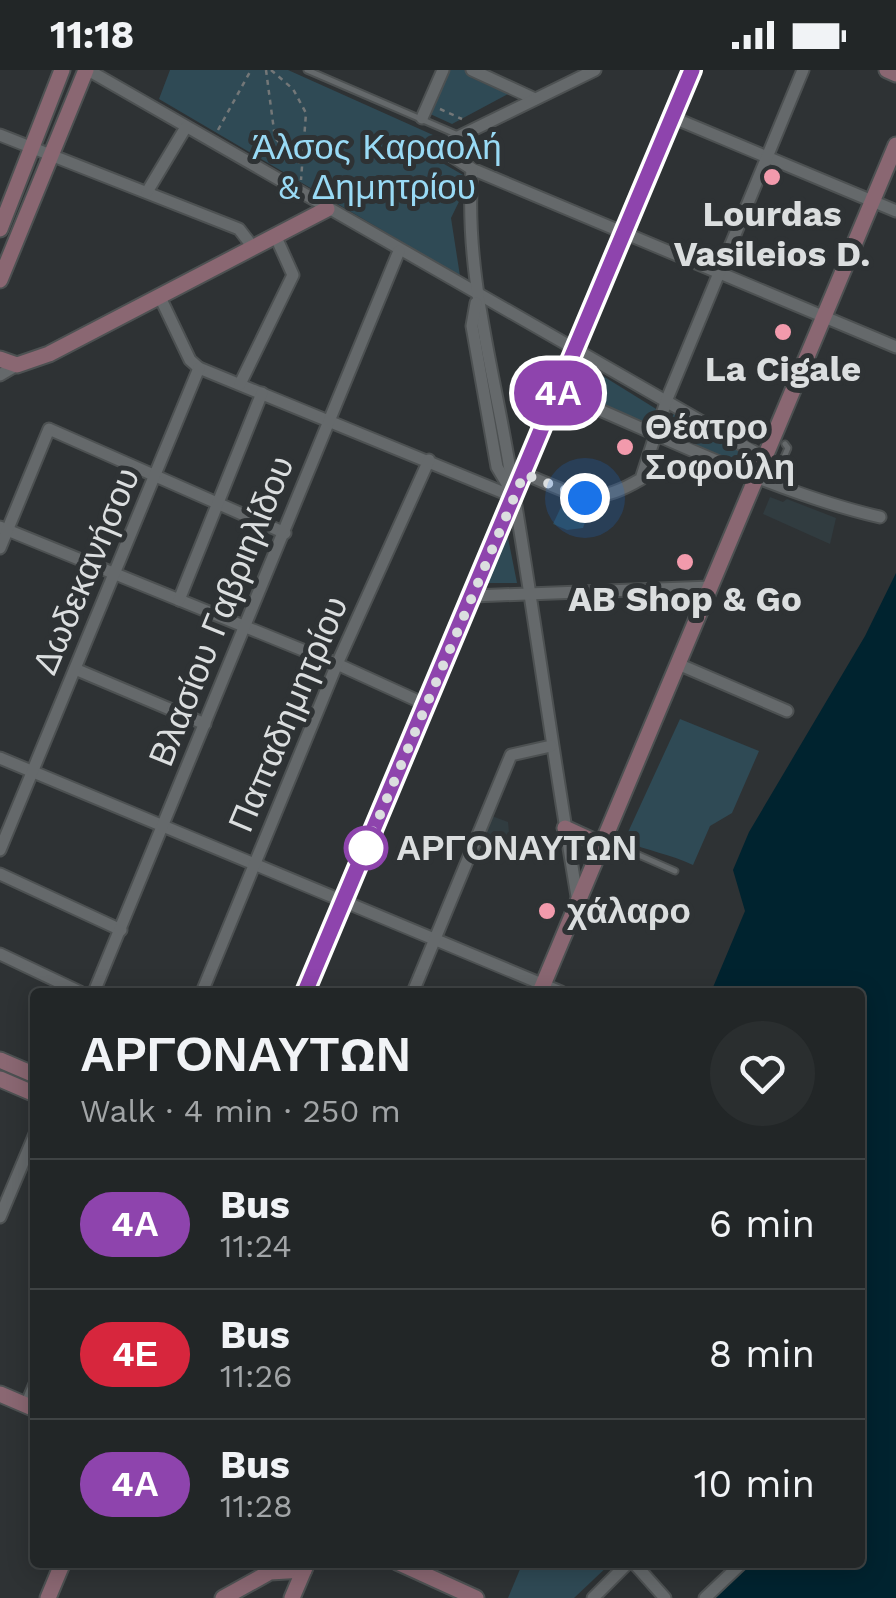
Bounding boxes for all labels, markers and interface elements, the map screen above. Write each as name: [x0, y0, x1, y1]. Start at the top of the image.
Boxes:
text: 11:18: [50, 13, 134, 57]
park label: Άλσος Καραολή & Δημητρίου: [252, 126, 502, 208]
marker: Lourdas Vasileios D.: [761, 166, 783, 188]
place label: Lourdas Vasileios D.: [674, 193, 870, 275]
marker: La Cigale: [772, 321, 794, 343]
place label: La Cigale: [705, 348, 861, 390]
line badge: 4Α: [513, 360, 603, 426]
text: 4Α: [534, 372, 582, 414]
place label: Θέατρο Σοφούλη: [645, 406, 795, 488]
marker: Θέατρο Σοφούλη: [614, 436, 636, 458]
street label: Βλασίου Γαβριηλίδου: [140, 450, 302, 772]
street label: Δωδεκανήσου: [24, 461, 148, 681]
your location: [560, 473, 610, 523]
marker: AB Shop & Go: [674, 551, 696, 573]
place label: AB Shop & Go: [568, 578, 802, 620]
street label: Παπαδημητρίου: [219, 590, 357, 838]
marker: ΑΡΓΟΝΑΥΤΩΝ: [345, 827, 387, 869]
place label: ΑΡΓΟΝΑΥΤΩΝ: [396, 827, 637, 869]
place label: χάλαρο: [567, 890, 691, 932]
marker: χάλαρο: [536, 900, 558, 922]
button: heart: [710, 1021, 815, 1126]
text: ΑΡΓΟΝΑΥΤΩΝ: [80, 1026, 411, 1083]
text: Walk · 4 min · 250 m: [80, 1092, 401, 1130]
text: Bus: [220, 1183, 290, 1227]
text: 6 min: [709, 1202, 815, 1246]
text: 4Α: [111, 1203, 159, 1245]
text: 11:24: [220, 1227, 292, 1265]
text: Bus: [220, 1313, 290, 1357]
text: 8 min: [709, 1332, 815, 1376]
text: 4Ε: [112, 1333, 158, 1375]
text: 11:26: [220, 1357, 293, 1395]
text: Bus: [220, 1443, 290, 1487]
text: 10 min: [694, 1462, 815, 1506]
text: 4Α: [111, 1463, 159, 1505]
text: 11:28: [220, 1487, 293, 1525]

